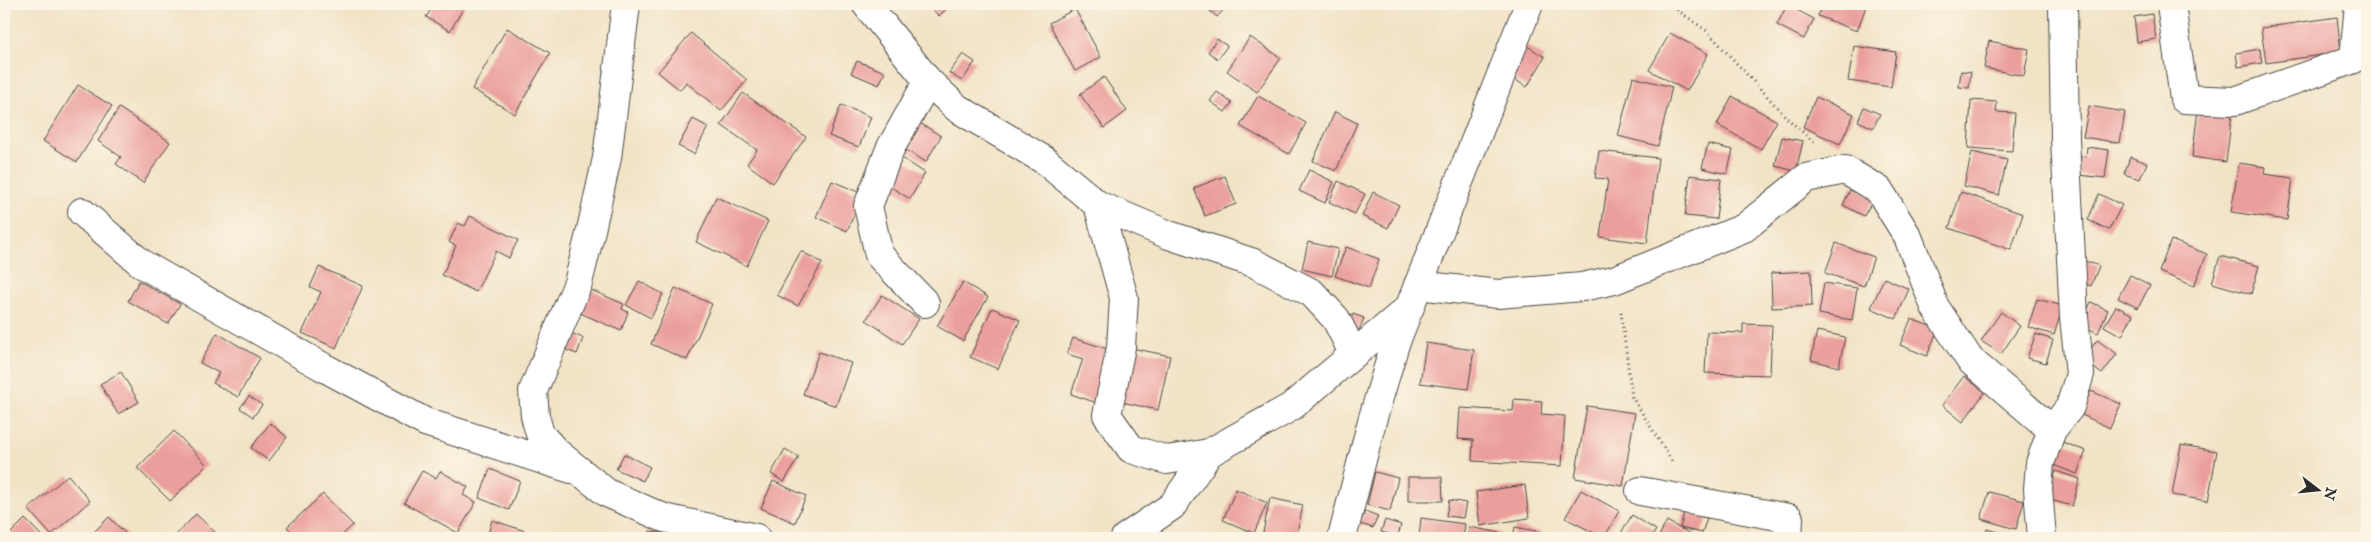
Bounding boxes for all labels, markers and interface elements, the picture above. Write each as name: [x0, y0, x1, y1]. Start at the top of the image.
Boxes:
north arrow: [2294, 464, 2344, 514]
text: N: [2319, 484, 2340, 502]

